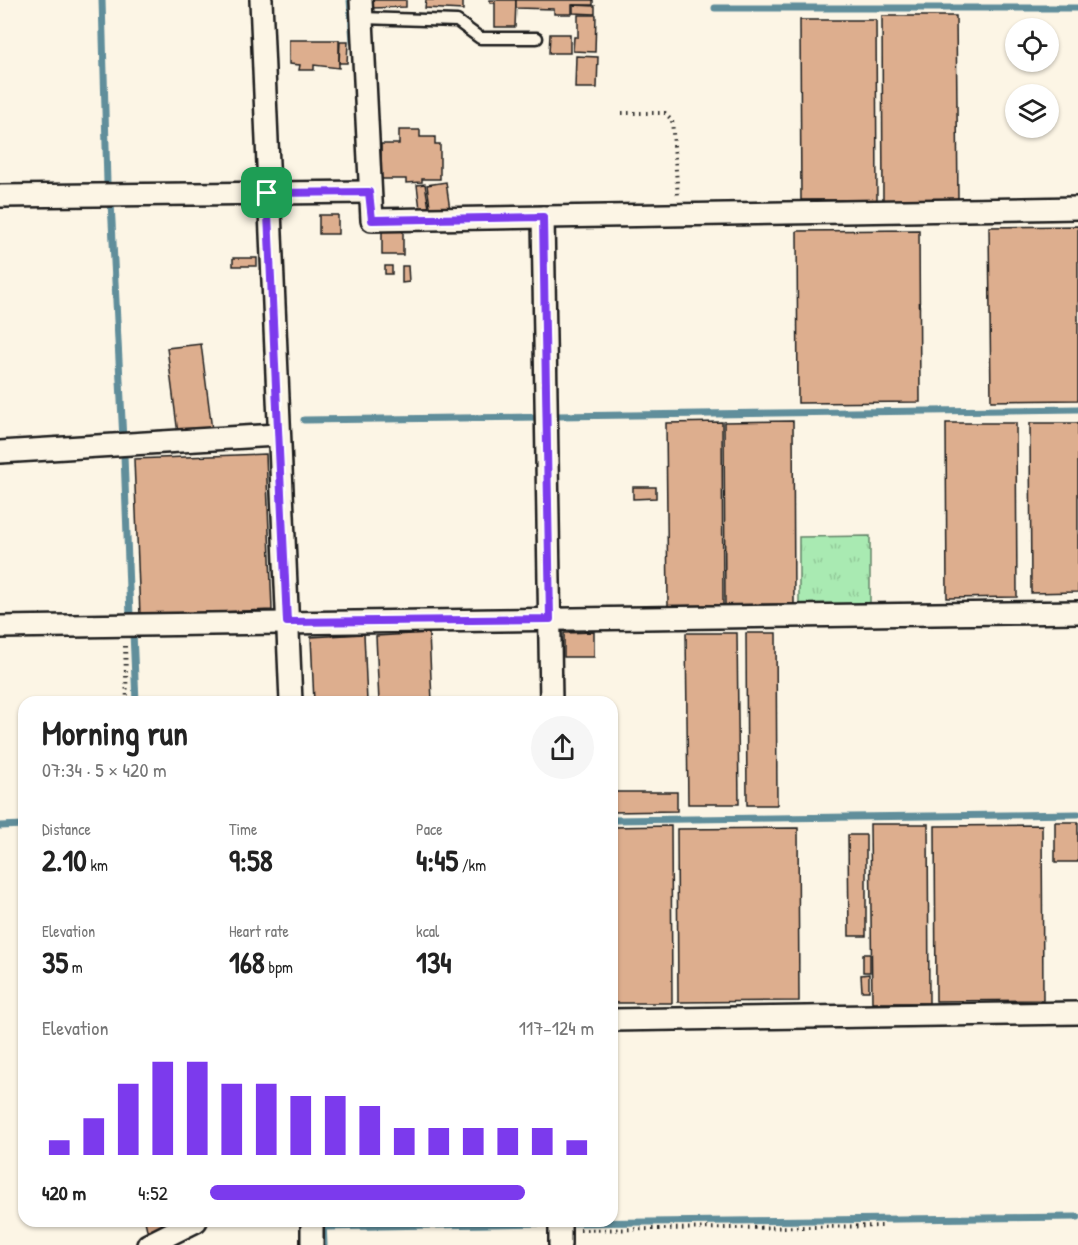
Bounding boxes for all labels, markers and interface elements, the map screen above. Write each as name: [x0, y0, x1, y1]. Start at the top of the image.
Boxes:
map controls: [1005, 18, 1059, 138]
button: locate: [1005, 18, 1059, 72]
button: layers: [1005, 84, 1059, 138]
pin: [241, 167, 292, 218]
icon: arrive: [250, 176, 283, 209]
text: Morning run: [42, 711, 188, 755]
button: share: [531, 716, 594, 779]
text: 07:34 · 5 × 420 m: [42, 756, 167, 783]
text: Distance: [42, 818, 91, 840]
text: Time: [229, 818, 257, 840]
text: Pace: [416, 818, 443, 840]
text: 2.10: [42, 840, 87, 880]
text: 9:58: [229, 840, 273, 880]
text: 4:45: [416, 840, 458, 880]
text: km: [87, 854, 108, 876]
text: /km: [458, 854, 486, 876]
text: Elevation: [42, 920, 95, 942]
text: Heart rate: [229, 920, 289, 942]
text: kcal: [416, 920, 439, 942]
text: 35: [42, 942, 68, 982]
text: 168: [229, 942, 265, 982]
text: 134: [416, 942, 452, 982]
text: m: [68, 956, 83, 978]
text: bpm: [265, 956, 293, 978]
text: Elevation: [42, 1014, 108, 1041]
text: 117–124 m: [519, 1014, 594, 1041]
text: 420 m: [42, 1179, 86, 1206]
text: 4:52: [138, 1179, 168, 1206]

